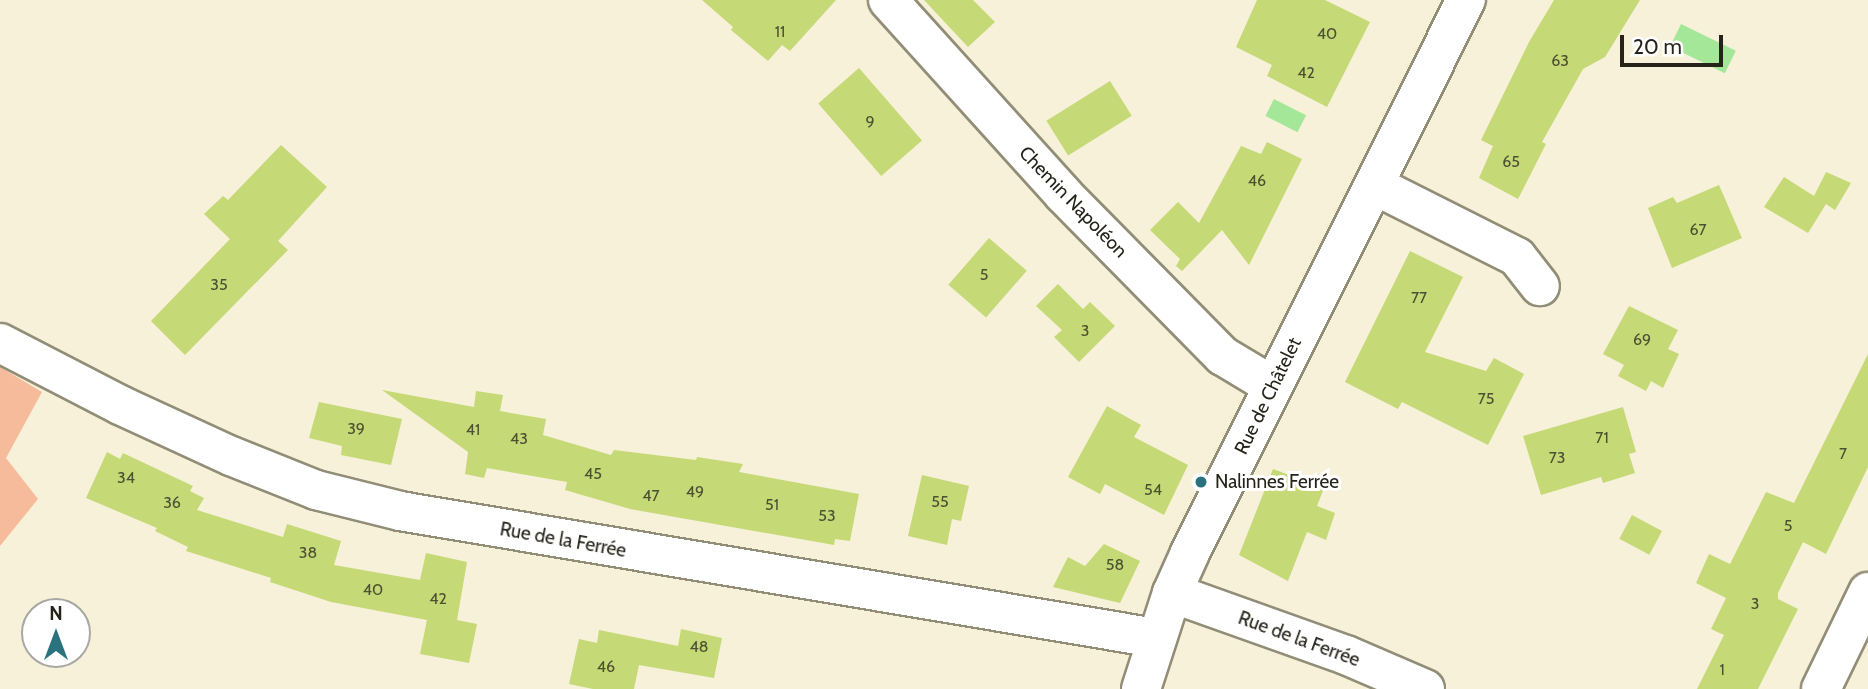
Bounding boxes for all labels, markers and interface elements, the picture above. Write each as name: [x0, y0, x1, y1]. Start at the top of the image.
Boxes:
scale bar: [1623, 21, 1726, 65]
house number: 11: [775, 22, 785, 42]
house number: 40: [1317, 24, 1337, 44]
text: 20 m: [1633, 34, 1682, 59]
house number: 63: [1551, 51, 1569, 71]
house number: 42: [1297, 63, 1315, 83]
house number: 9: [865, 112, 875, 132]
street label: Chemin Napoléon: [1014, 142, 1132, 262]
house number: 65: [1502, 152, 1520, 172]
house number: 46: [1248, 171, 1266, 191]
house number: 67: [1689, 220, 1707, 240]
house number: 5: [980, 265, 988, 285]
house number: 35: [210, 275, 228, 295]
house number: 77: [1411, 288, 1427, 308]
house number: 3: [1081, 321, 1089, 341]
house number: 69: [1633, 330, 1651, 350]
street label: Rue de Châtelet: [1230, 334, 1306, 458]
house number: 75: [1478, 389, 1494, 409]
house number: 39: [347, 419, 365, 439]
house number: 41: [466, 420, 480, 440]
house number: 71: [1595, 428, 1609, 448]
house number: 43: [510, 429, 528, 449]
house number: 7: [1839, 444, 1847, 464]
house number: 73: [1549, 448, 1565, 468]
house number: 45: [584, 464, 602, 484]
house number: 34: [117, 468, 135, 488]
place label: Nalinnes Ferrée: [1215, 471, 1339, 493]
marker: Nalinnes Ferrée: [1193, 474, 1209, 490]
house number: 54: [1144, 480, 1162, 500]
house number: 49: [686, 482, 704, 502]
house number: 47: [642, 486, 660, 506]
house number: 55: [931, 492, 949, 512]
house number: 36: [163, 493, 181, 513]
house number: 51: [765, 495, 779, 515]
house number: 53: [818, 506, 836, 526]
house number: 5: [1784, 516, 1792, 536]
street label: Rue de la Ferrée: [498, 518, 628, 562]
house number: 38: [299, 543, 317, 563]
house number: 58: [1106, 555, 1124, 575]
house number: 40: [363, 580, 383, 600]
house number: 42: [429, 589, 447, 609]
house number: 3: [1751, 594, 1759, 614]
north arrow: [21, 598, 91, 668]
text: N: [49, 602, 63, 625]
street label: Rue de la Ferrée: [1235, 606, 1363, 672]
house number: 48: [690, 637, 708, 657]
house number: 46: [597, 657, 615, 677]
house number: 1: [1719, 660, 1725, 680]

